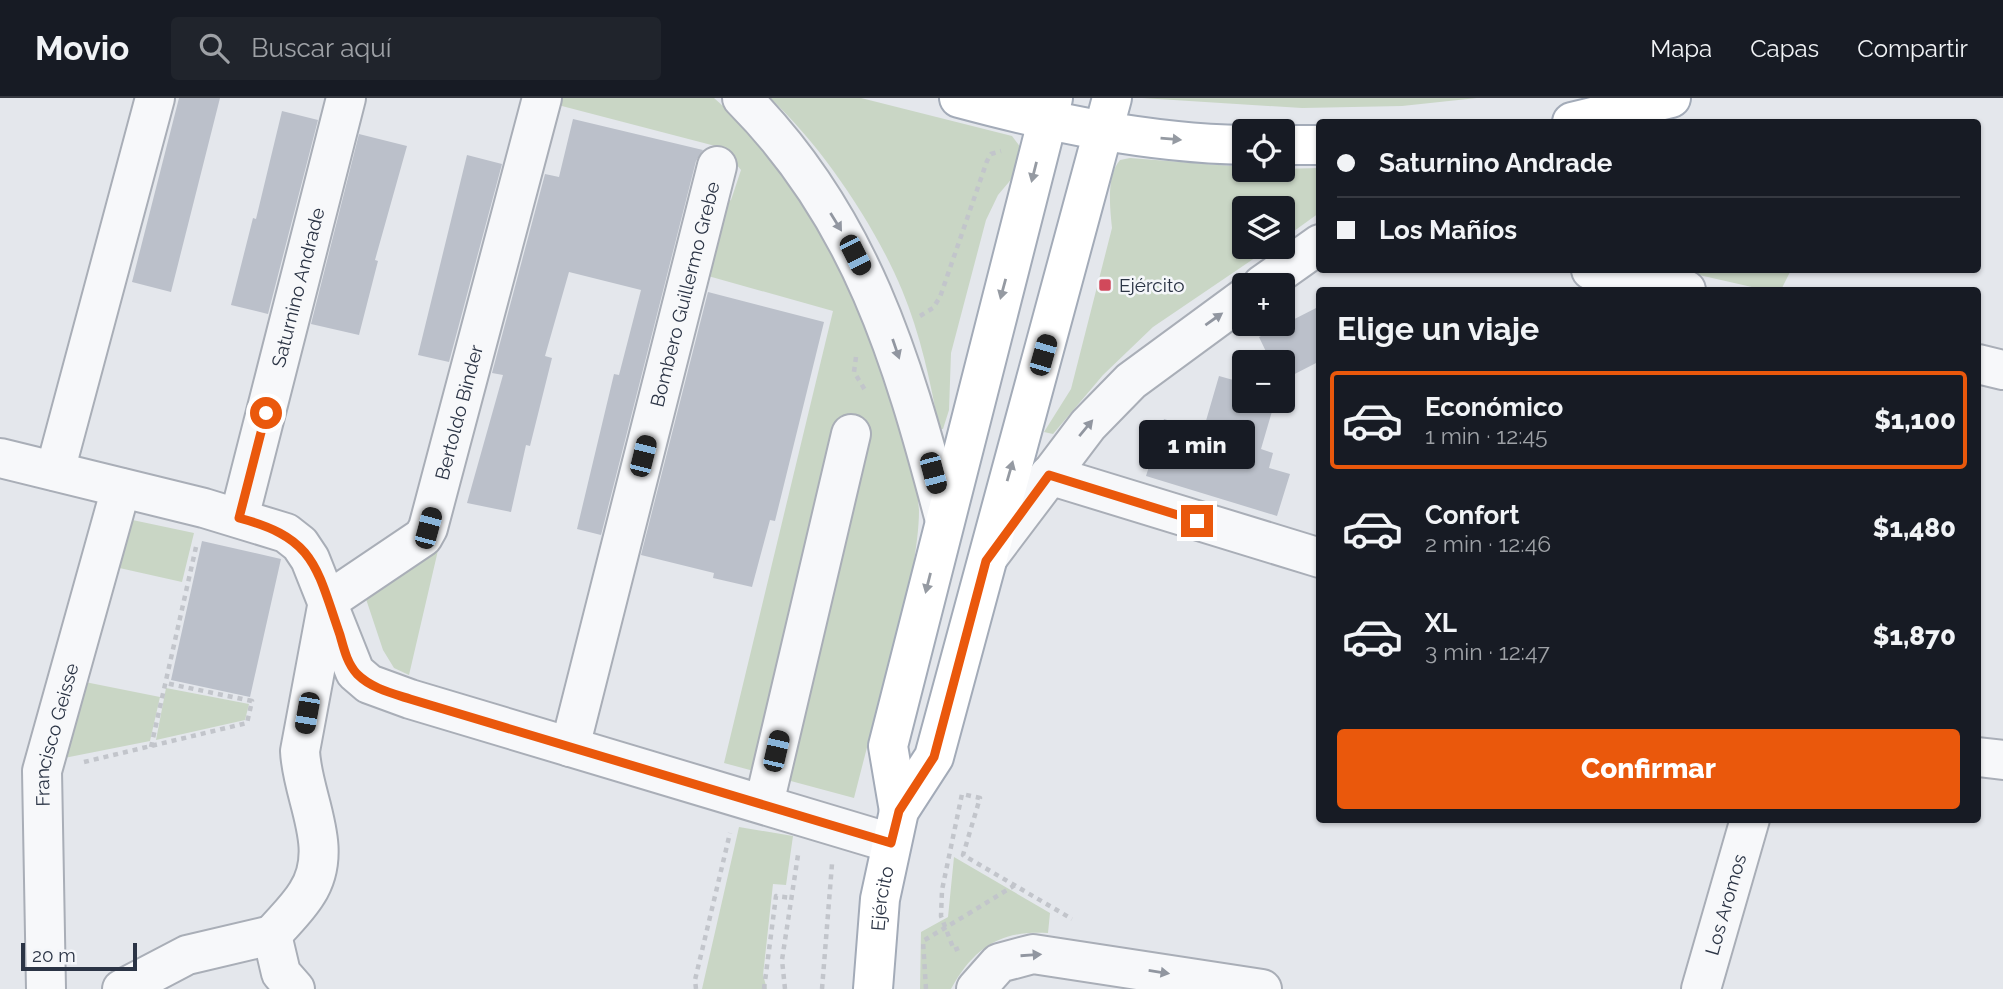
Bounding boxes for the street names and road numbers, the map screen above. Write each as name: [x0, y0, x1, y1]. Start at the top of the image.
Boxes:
street label: Bombero Guillermo Grebe: [645, 179, 724, 409]
street label: Saturnino Andrade: [267, 205, 329, 369]
street label: Bertoldo Binder: [430, 342, 487, 482]
street label: Francisco Geisse: [31, 661, 83, 807]
street label: Los Aromos: [1700, 851, 1750, 958]
street label: Ejército: [867, 864, 898, 932]

